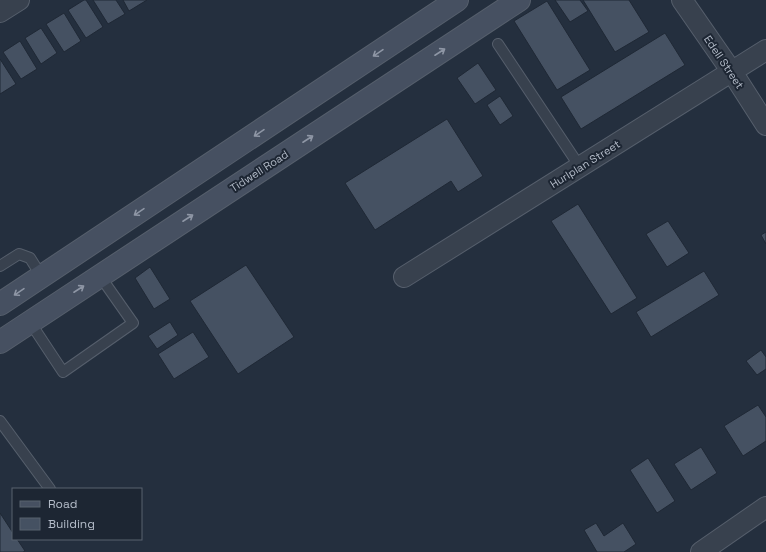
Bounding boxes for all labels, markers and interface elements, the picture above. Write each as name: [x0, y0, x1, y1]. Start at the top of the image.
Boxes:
street label: Edell Street: [701, 33, 747, 91]
one-way arrow: [434, 48, 445, 56]
one-way arrow: [373, 49, 384, 57]
one-way arrow: [253, 129, 264, 137]
one-way arrow: [302, 135, 313, 143]
street label: Hurlplan Street: [547, 137, 623, 191]
street label: Tidwell Road: [227, 147, 291, 195]
one-way arrow: [133, 208, 144, 217]
one-way arrow: [182, 214, 193, 222]
one-way arrow: [73, 285, 85, 293]
one-way arrow: [13, 288, 24, 296]
legend: [12, 488, 142, 540]
text: Road: [48, 496, 77, 512]
text: Building: [48, 516, 95, 532]

